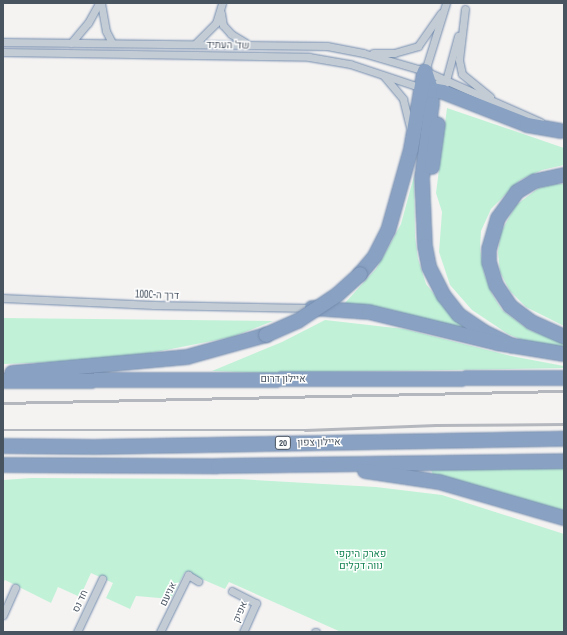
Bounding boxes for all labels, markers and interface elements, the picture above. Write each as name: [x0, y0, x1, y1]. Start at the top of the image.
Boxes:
street label: שד' העתיד: [206, 39, 250, 51]
street label: דרך ה-1000: [135, 288, 179, 302]
street label: איילון דרום: [260, 373, 306, 385]
road number: 20: [274, 436, 292, 450]
street label: איילון צפון: [297, 436, 341, 448]
park label: פארק היקפי נווה דקלים: [336, 547, 386, 570]
street label: אניעם: [157, 580, 179, 608]
street label: חד נס: [70, 588, 90, 614]
street label: אפיק: [230, 600, 250, 624]

